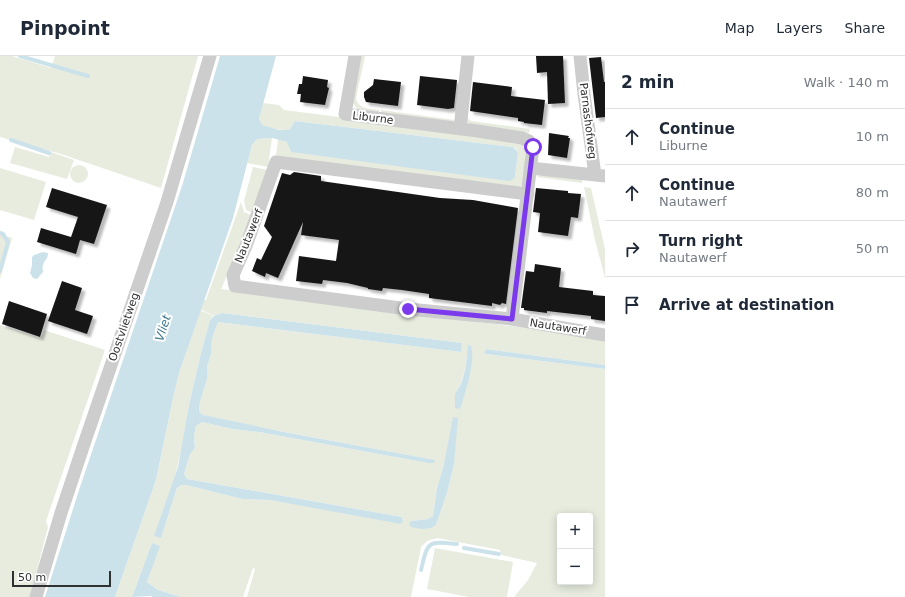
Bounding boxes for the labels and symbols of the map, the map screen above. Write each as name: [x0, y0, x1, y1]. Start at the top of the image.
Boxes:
street label: Parnashofweg: [577, 82, 599, 160]
street label: Liburne: [352, 109, 394, 127]
route start: [524, 138, 542, 156]
street label: Nautawerf: [232, 206, 266, 265]
street label: Oostvlietweg: [106, 291, 142, 363]
route end: [399, 300, 417, 318]
water label: Vliet: [152, 312, 174, 343]
street label: Nautawerf: [529, 316, 588, 338]
scale bar: [12, 569, 111, 588]

